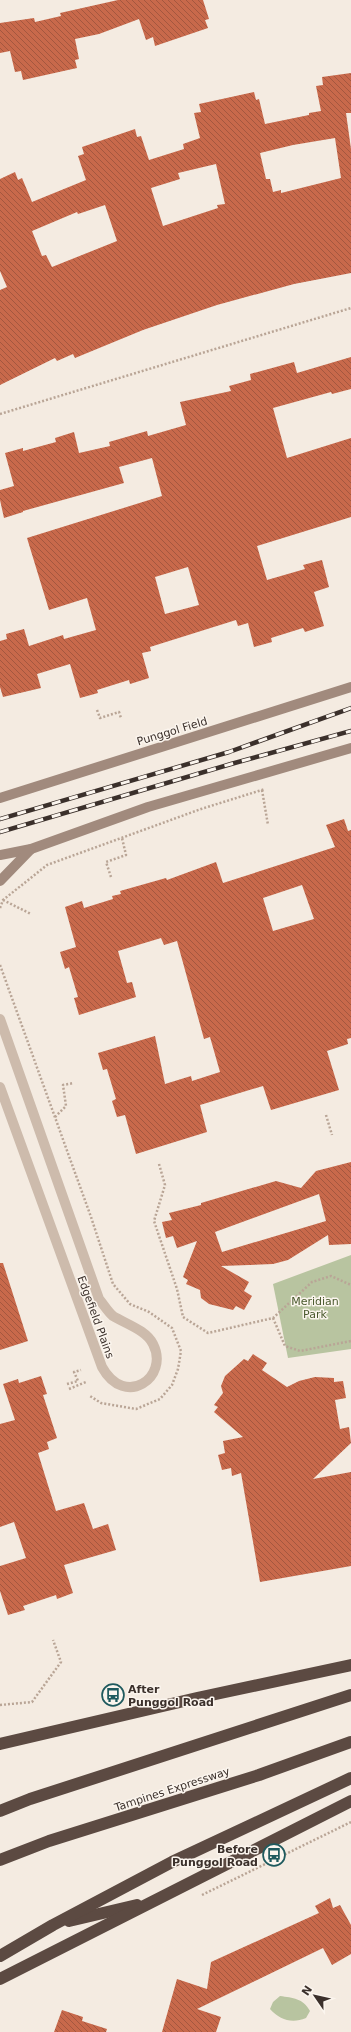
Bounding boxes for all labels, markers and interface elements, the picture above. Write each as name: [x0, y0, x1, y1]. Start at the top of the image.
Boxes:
street label: Punggol Field: [135, 715, 209, 748]
street label: Edgefield Plains: [75, 1274, 117, 1361]
park label: Meridian Park: [291, 1295, 339, 1321]
bus stop icon: After Punggol Road: [100, 1682, 126, 1708]
place label: After Punggol Road: [128, 1683, 214, 1709]
street label: Tampines Expressway: [112, 1765, 232, 1815]
bus stop icon: Before Punggol Road: [261, 1842, 287, 1868]
place label: Before Punggol Road: [172, 1843, 258, 1869]
north arrow: [295, 1976, 335, 2016]
text: N: [299, 1983, 315, 1998]

